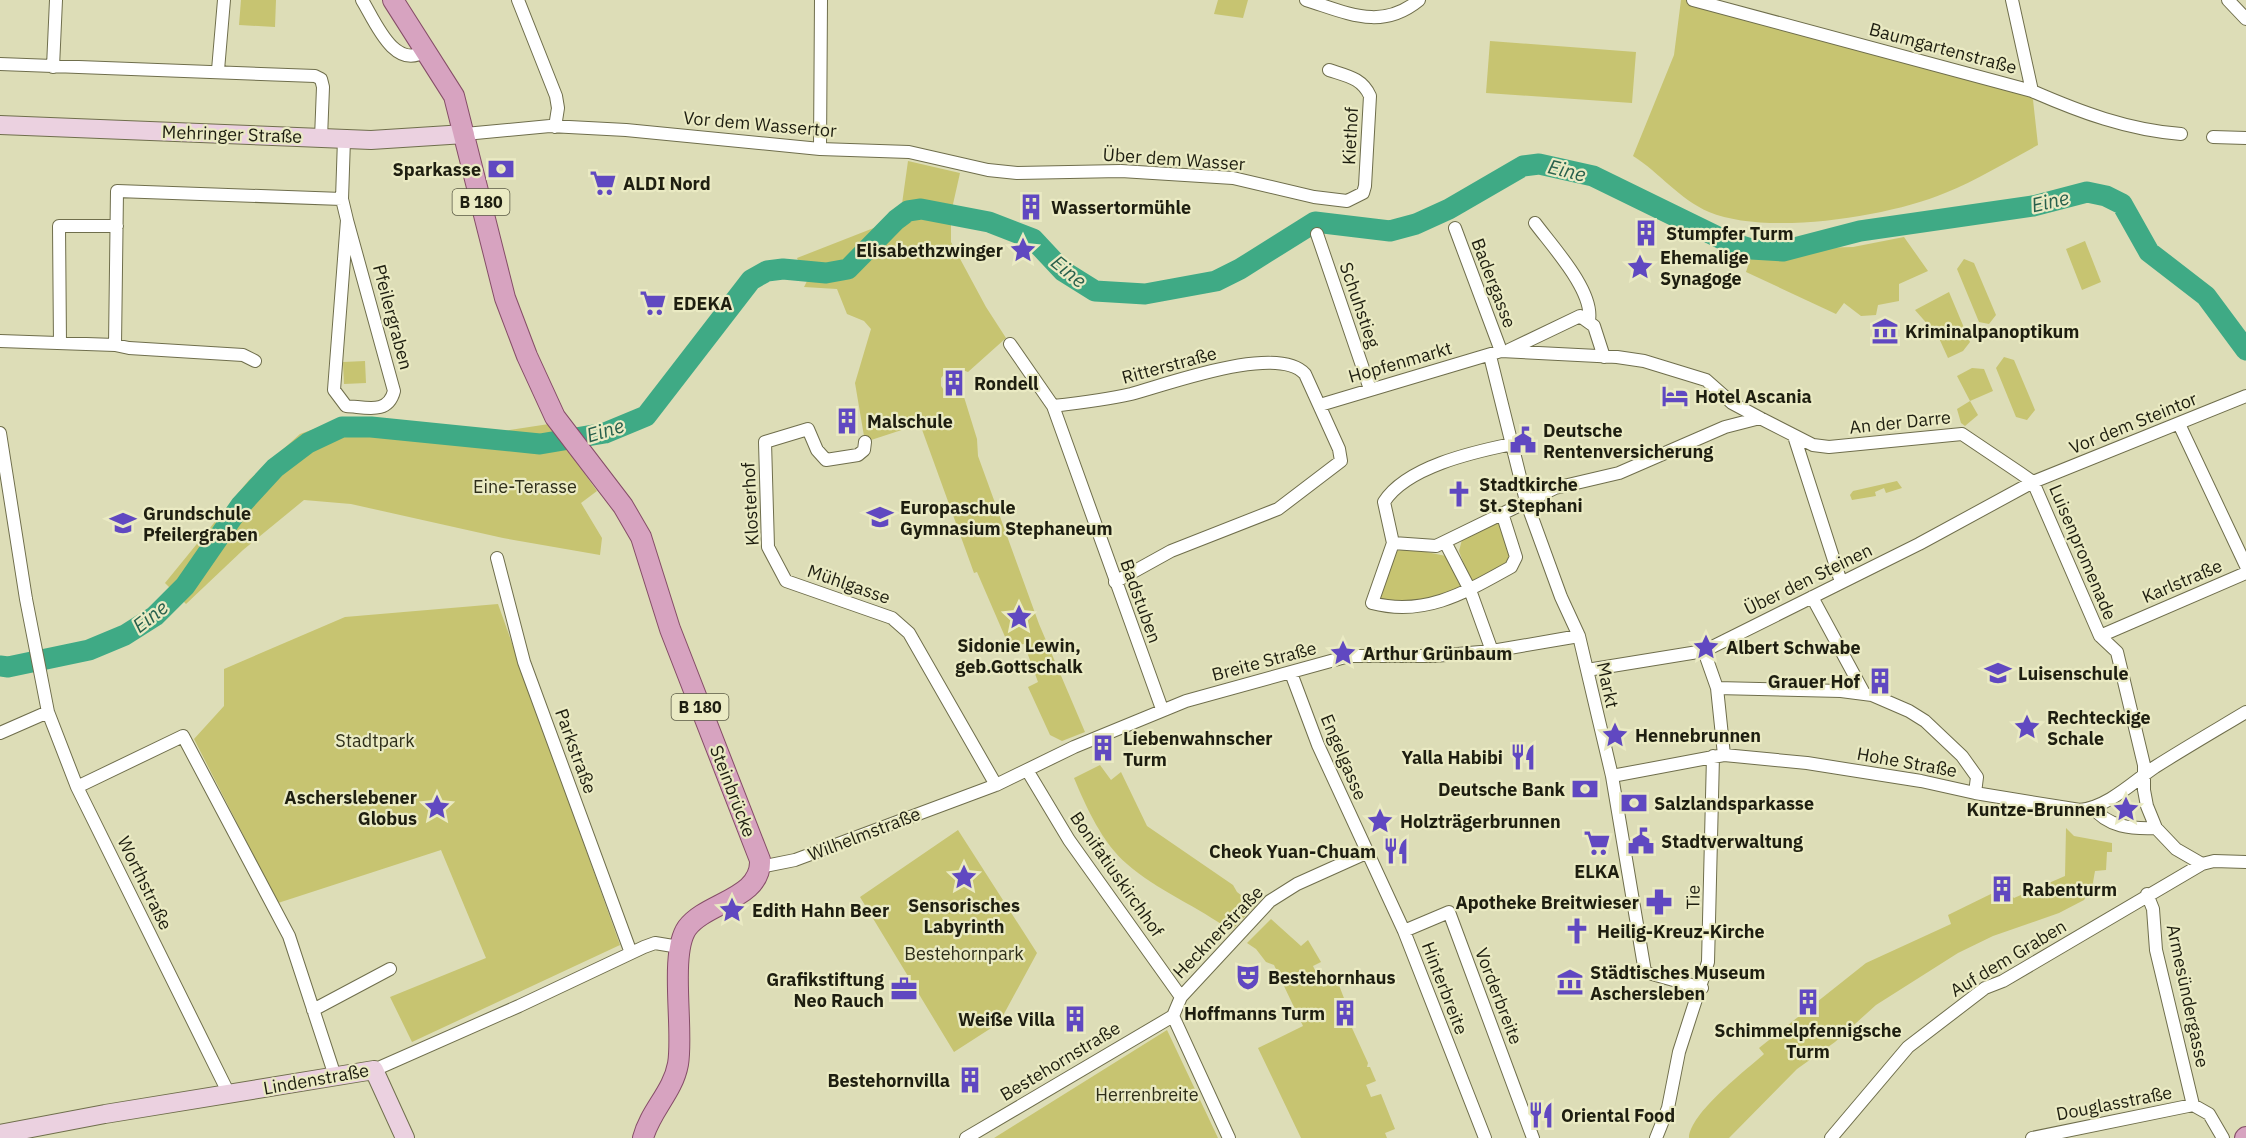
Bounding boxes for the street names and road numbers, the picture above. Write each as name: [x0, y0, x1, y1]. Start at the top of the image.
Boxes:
street label: Baumgartenstraße: [1867, 17, 2019, 79]
street label: Vor dem Wassertor: [682, 106, 838, 142]
street label: Kiethof: [1337, 106, 1363, 166]
street label: Mehringer Straße: [161, 120, 303, 148]
street label: Über dem Wasser: [1102, 143, 1247, 175]
road number: B 180: [452, 189, 510, 215]
street label: Badergasse: [1466, 235, 1522, 331]
street label: Schuhstieg: [1335, 259, 1386, 351]
street label: Pfeilergraben: [368, 262, 418, 372]
street label: Hopfenmarkt: [1346, 336, 1454, 388]
street label: Ritterstraße: [1119, 341, 1219, 389]
street label: Vor dem Steintor: [2066, 387, 2201, 459]
street label: An der Darre: [1848, 405, 1952, 439]
street label: Klosterhof: [736, 461, 764, 546]
street label: Luisenpromenade: [2044, 481, 2122, 623]
street label: Über den Steinen: [1740, 538, 1876, 620]
street label: Karlstraße: [2138, 554, 2226, 608]
street label: Badstuben: [1115, 556, 1167, 646]
street label: Mühlgasse: [804, 559, 894, 609]
street label: Breite Straße: [1209, 636, 1319, 686]
street label: Markt: [1592, 660, 1624, 710]
road number: B 180: [672, 694, 728, 720]
street label: Parkstraße: [550, 705, 602, 797]
street label: Engelgasse: [1316, 711, 1372, 804]
street label: Steinbrücke: [705, 742, 761, 840]
street label: Hohe Straße: [1855, 742, 1959, 782]
street label: Wilhelmstraße: [804, 802, 924, 866]
street label: Bonifatiuskirchhof: [1065, 807, 1169, 941]
street label: Worthstraße: [112, 832, 178, 934]
street label: Hecknerstraße: [1168, 881, 1268, 983]
street label: Tie: [1681, 884, 1705, 910]
street label: Auf dem Graben: [1946, 914, 2070, 1002]
street label: Armesündergasse: [2162, 922, 2214, 1070]
street label: Hinterbreite: [1417, 938, 1473, 1038]
street label: Vorderbreite: [1470, 945, 1528, 1048]
street label: Bestehornstraße: [996, 1016, 1124, 1106]
street label: Lindenstraße: [261, 1058, 371, 1100]
street label: Douglasstraße: [2054, 1080, 2174, 1126]

